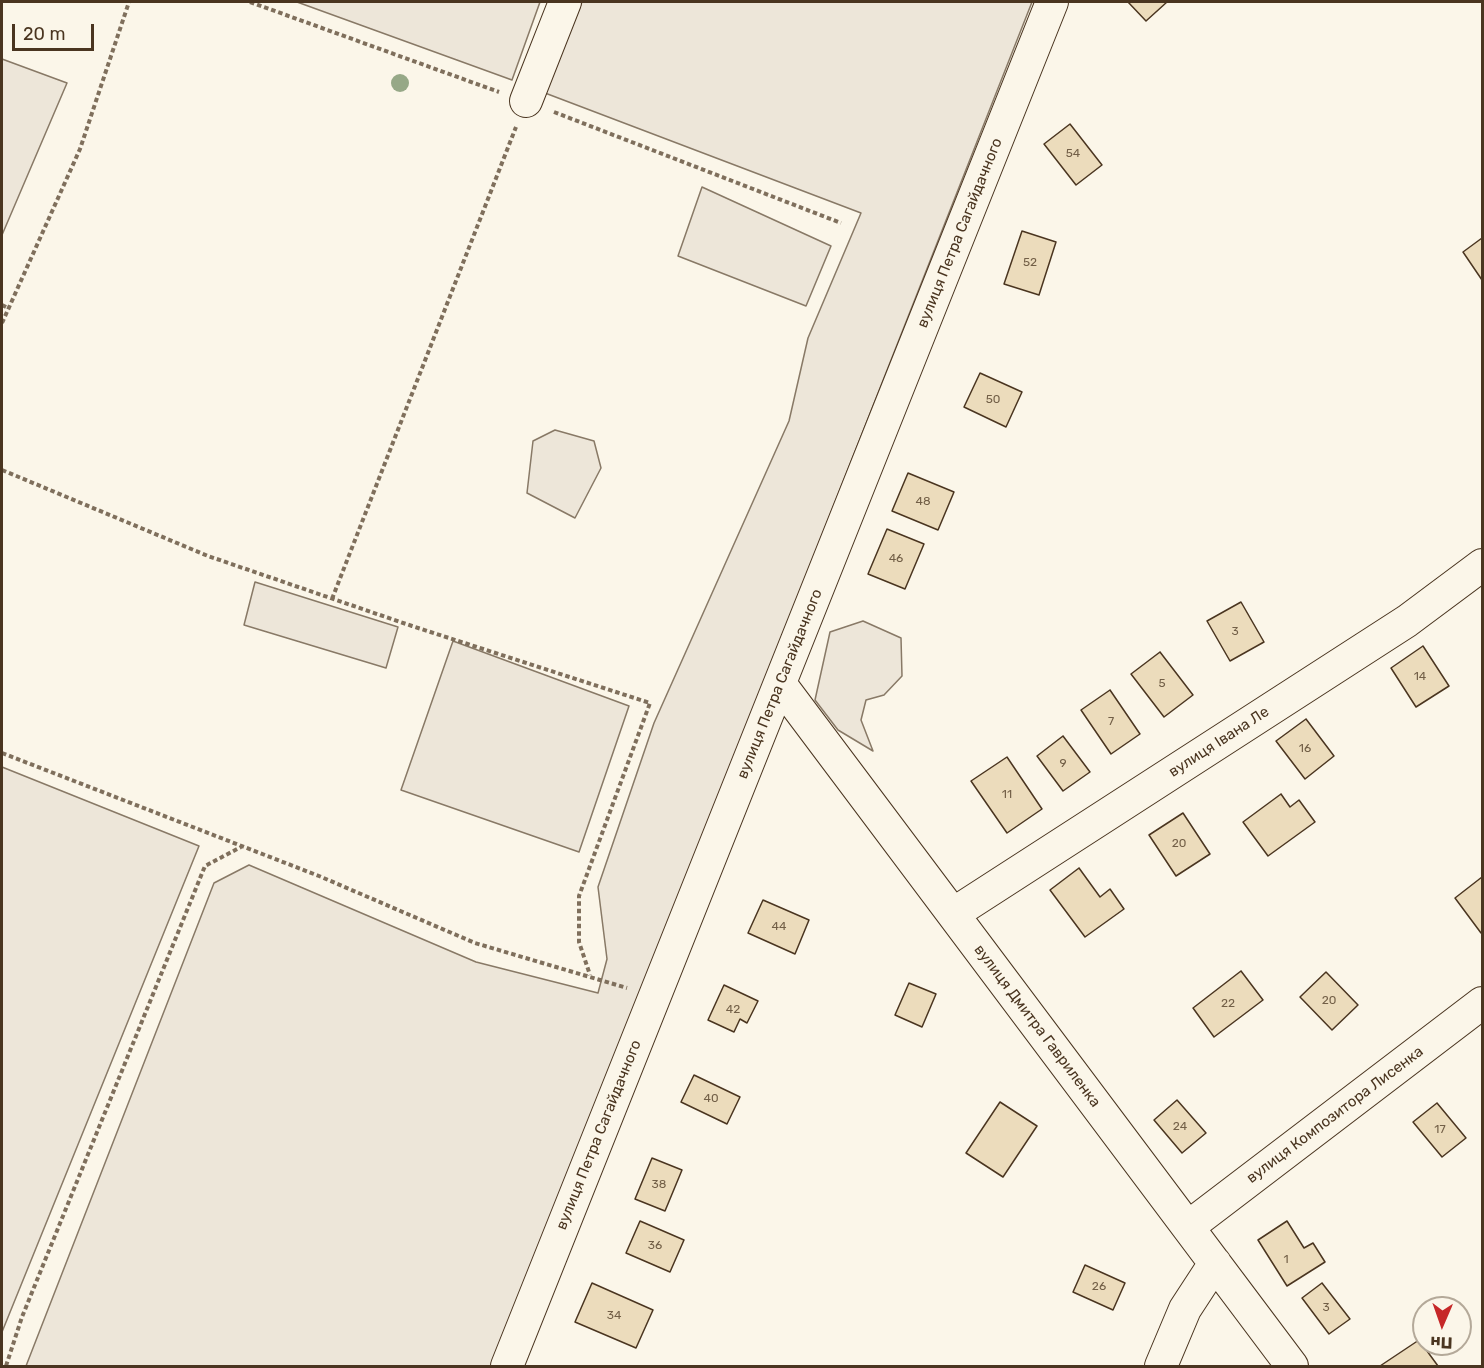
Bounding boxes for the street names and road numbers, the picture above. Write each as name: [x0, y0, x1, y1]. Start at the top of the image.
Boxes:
street label: вулиця Петра Сагайдачного: [914, 135, 1006, 331]
street label: вулиця Петра Сагайдачного: [734, 586, 826, 782]
street label: вулиця Івана Ле: [1165, 703, 1273, 781]
street label: вулиця Дмитра Гавриленка: [970, 941, 1104, 1111]
street label: вулиця Петра Сагайдачного: [553, 1037, 645, 1233]
street label: вулиця Композитора Лисенка: [1243, 1043, 1427, 1187]

